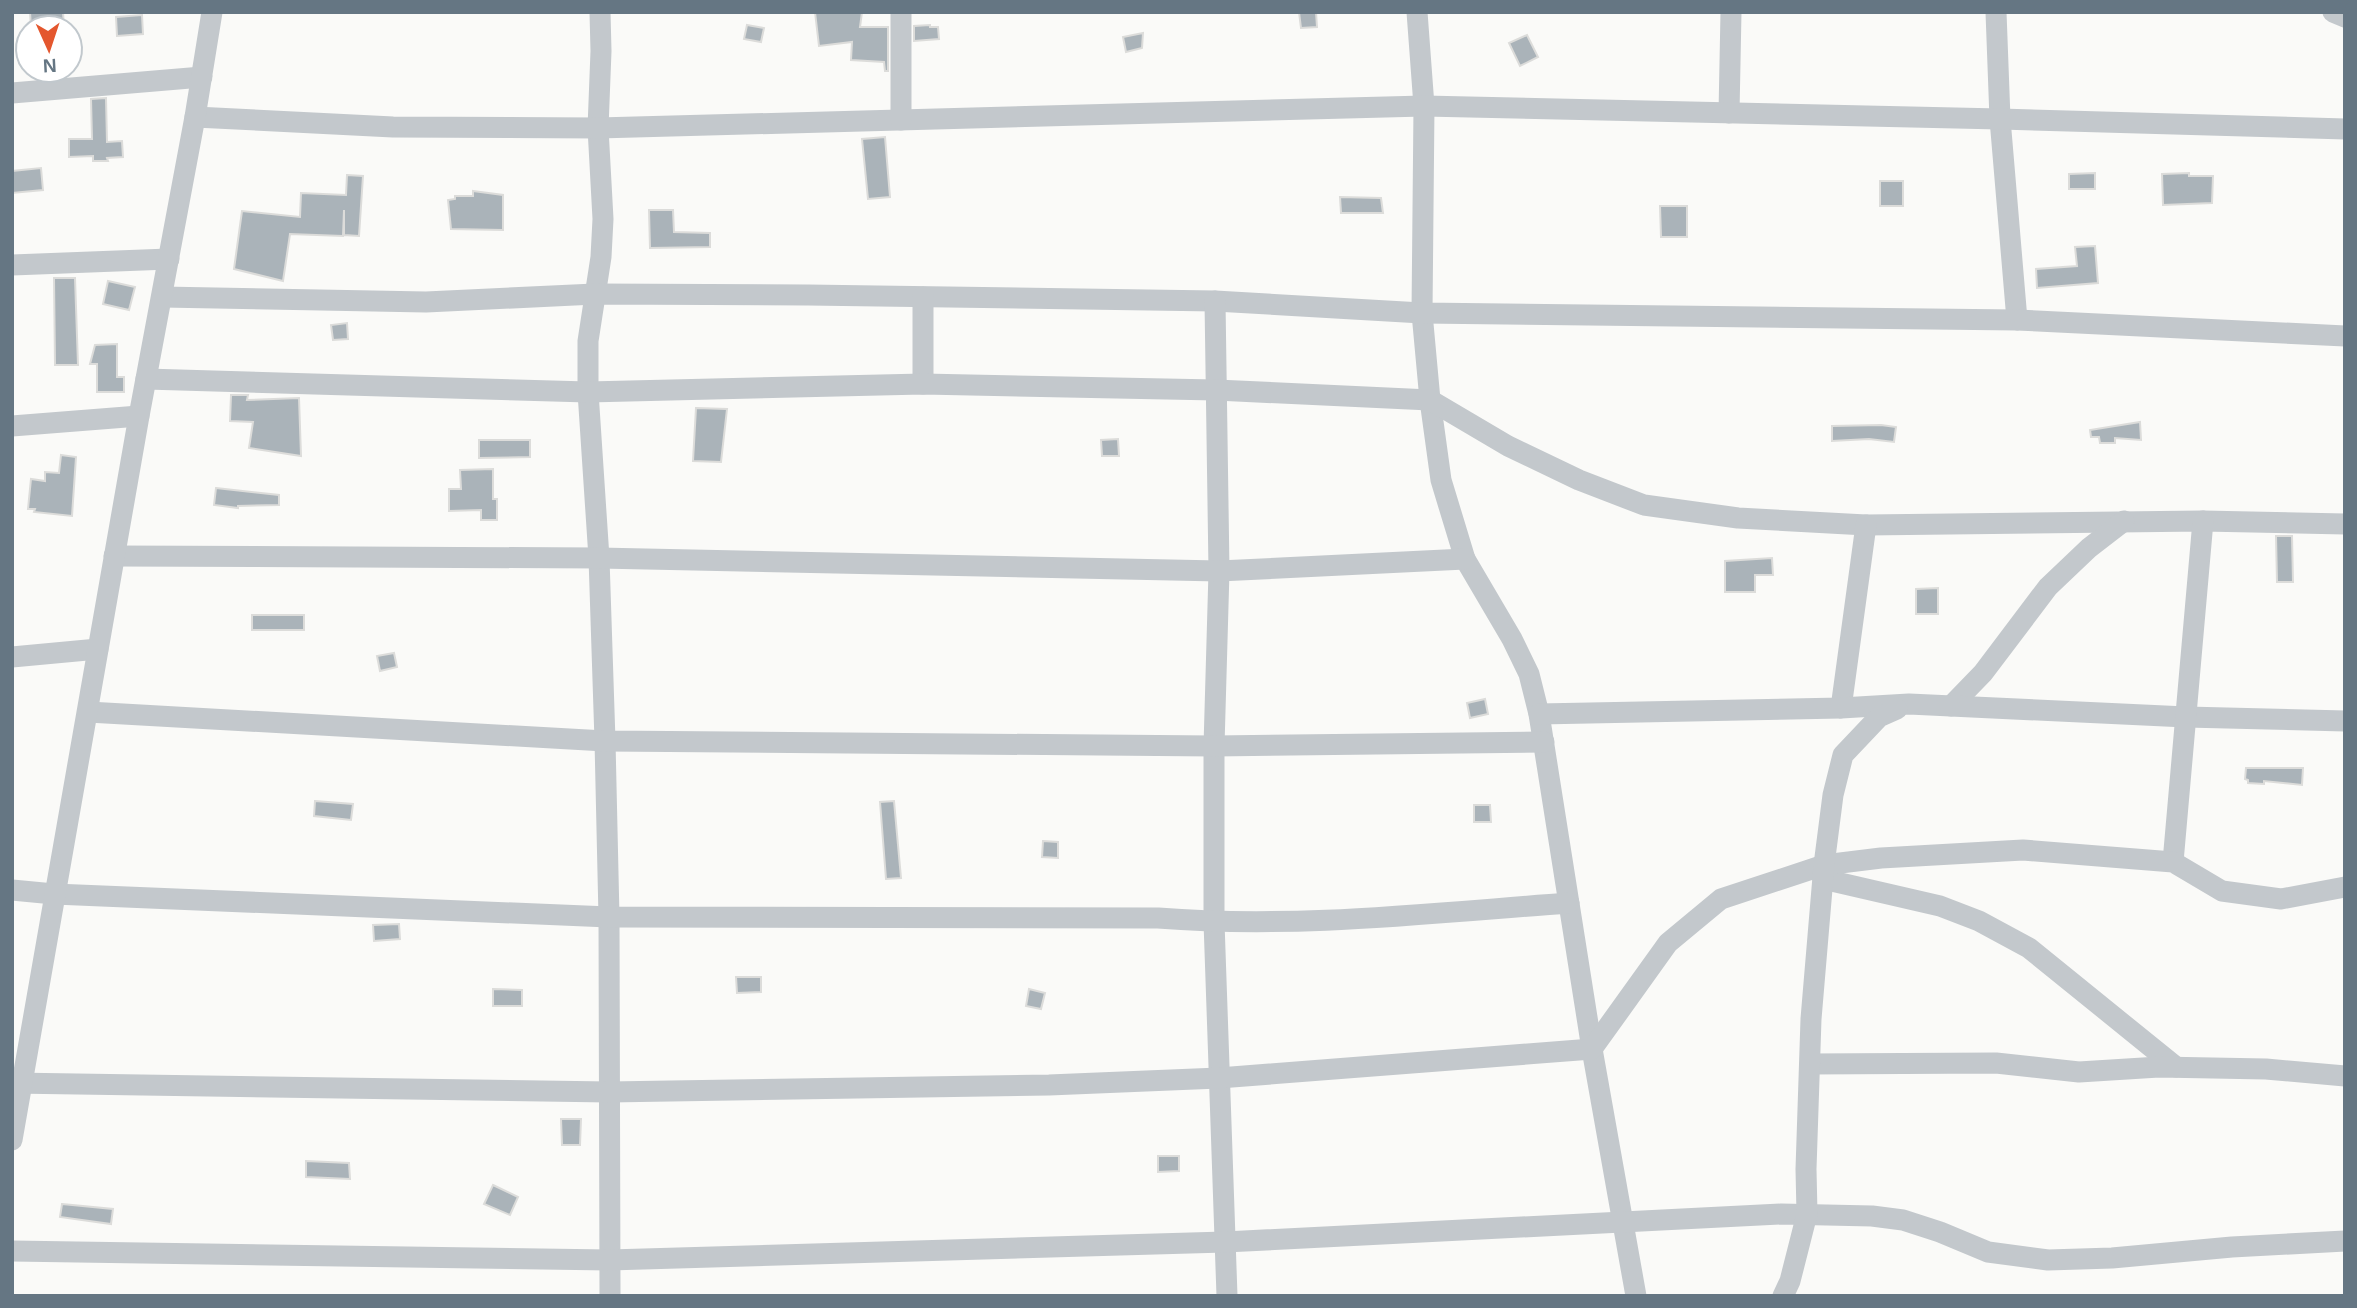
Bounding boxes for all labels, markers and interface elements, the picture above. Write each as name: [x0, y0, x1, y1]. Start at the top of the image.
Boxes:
north arrow: [14, 14, 84, 84]
text: N: [42, 55, 57, 76]

